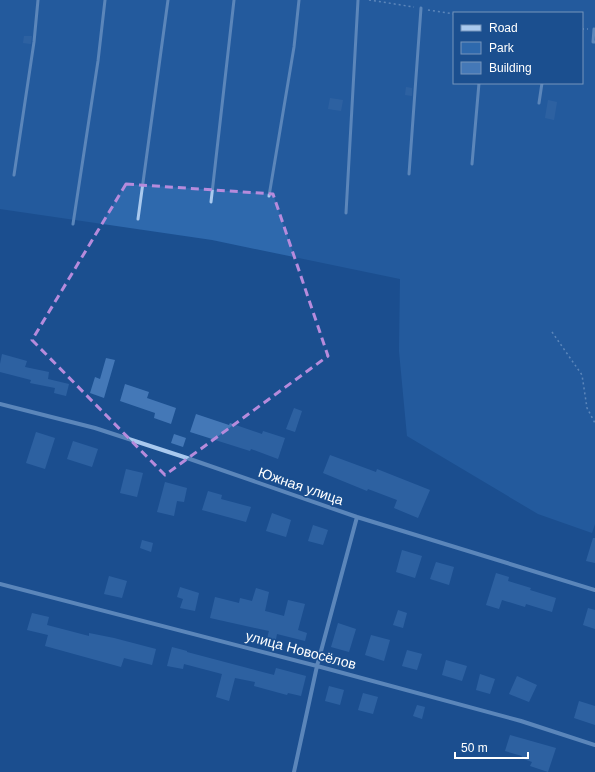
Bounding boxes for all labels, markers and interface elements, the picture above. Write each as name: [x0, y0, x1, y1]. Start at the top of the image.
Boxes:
legend: [453, 12, 583, 84]
text: Road: [489, 21, 518, 35]
text: Park: [489, 41, 515, 55]
text: Building: [489, 61, 532, 75]
street label: Южная улица: [256, 464, 346, 508]
street label: улица Новосёлов: [244, 628, 358, 672]
scale bar: [455, 734, 528, 760]
text: 50 m: [461, 741, 488, 755]

